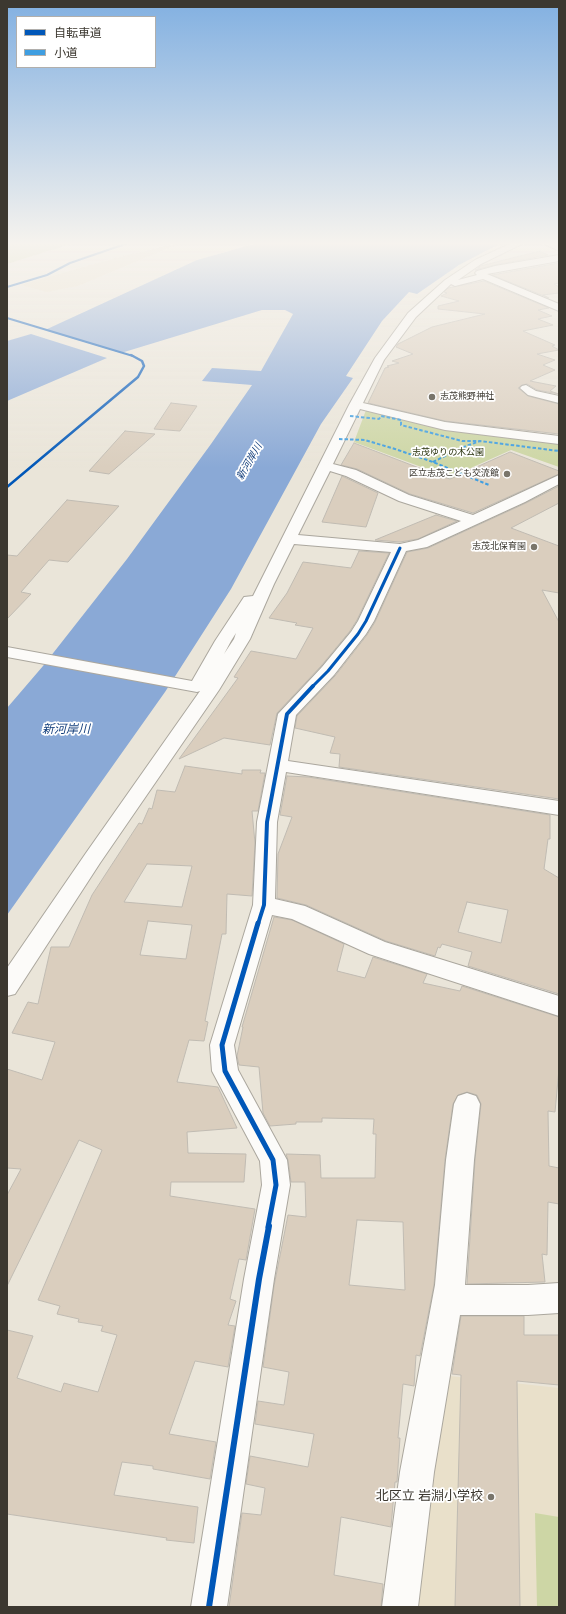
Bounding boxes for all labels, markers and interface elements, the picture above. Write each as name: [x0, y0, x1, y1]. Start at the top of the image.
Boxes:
legend: [16, 16, 156, 68]
text: 自転車道: [54, 25, 102, 41]
text: 小道: [54, 45, 78, 61]
marker: 志茂熊野神社: [427, 392, 437, 402]
place label: 志茂熊野神社: [440, 392, 494, 402]
water label: 新河岸川: [235, 442, 265, 482]
park label: 志茂ゆりの木公園: [412, 448, 484, 458]
place label: 区立志茂こども交流館: [409, 469, 499, 479]
marker: 区立志茂こども交流館: [502, 469, 512, 479]
place label: 志茂北保育園: [472, 542, 526, 552]
marker: 志茂北保育園: [529, 542, 539, 552]
water label: 新河岸川: [42, 723, 90, 737]
place label: 北区立 岩淵小学校: [376, 1489, 483, 1505]
marker: 北区立 岩淵小学校: [486, 1492, 496, 1502]

